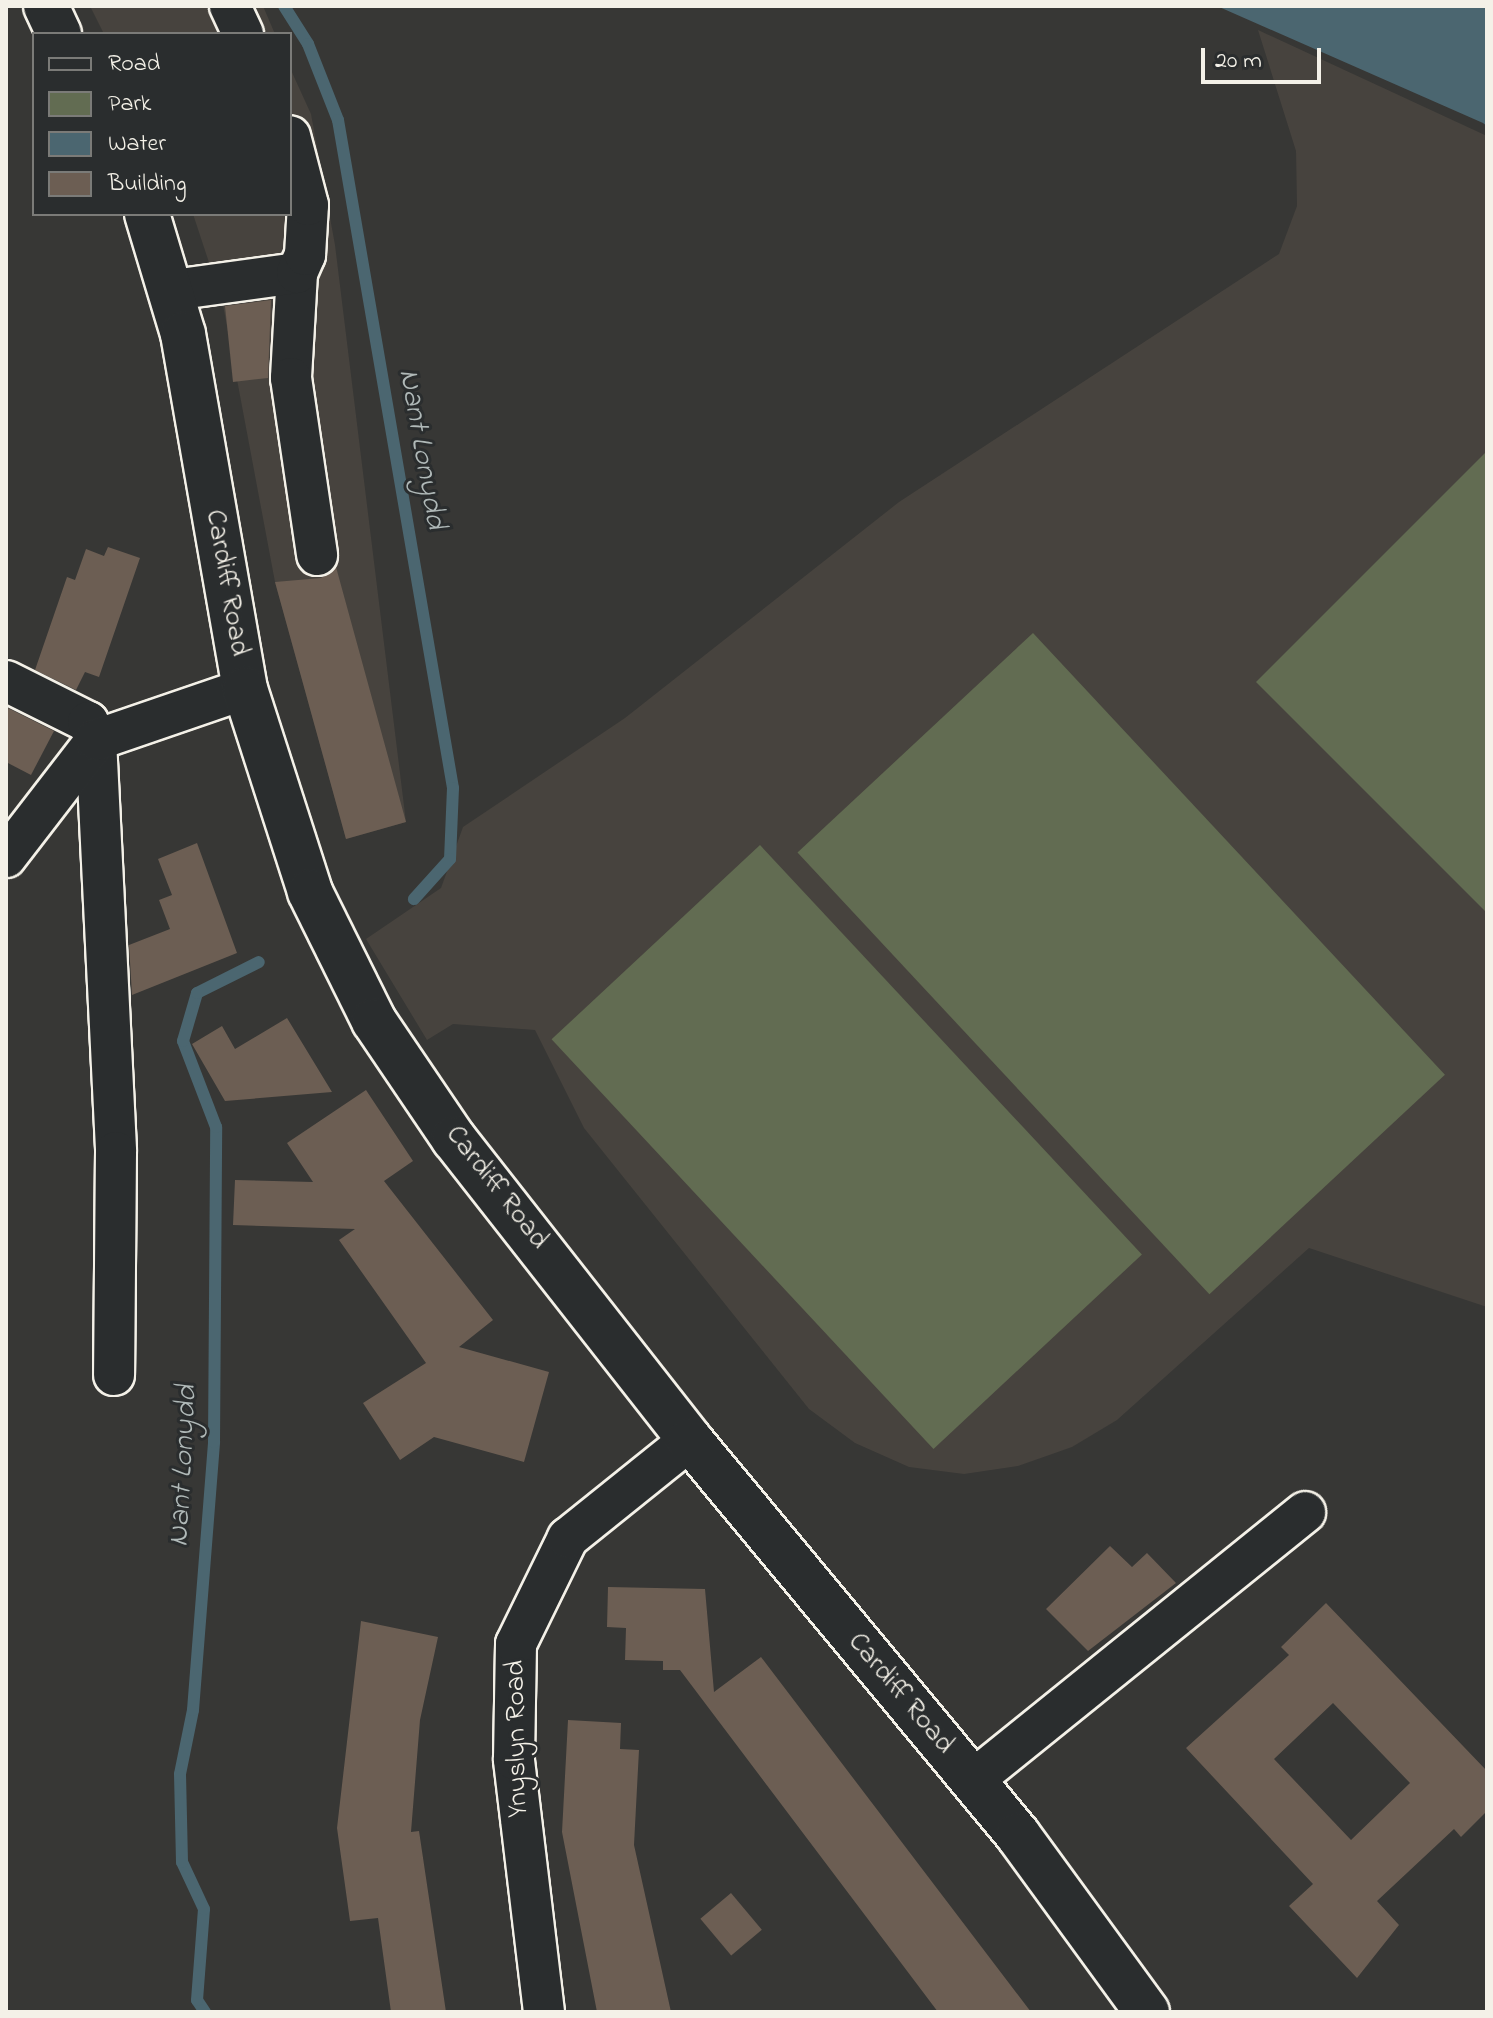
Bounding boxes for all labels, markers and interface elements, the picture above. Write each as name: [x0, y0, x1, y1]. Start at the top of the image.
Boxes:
legend: [32, 32, 292, 216]
scale bar: [1205, 32, 1325, 82]
text: 20 m: [1215, 44, 1262, 79]
text: Road: [108, 47, 160, 82]
text: Park: [108, 87, 151, 122]
text: Water: [108, 127, 166, 162]
text: Building: [108, 167, 187, 202]
water label: Nant Lonydd: [389, 366, 453, 532]
street label: Cardiff Road: [197, 507, 255, 659]
street label: Cardiff Road: [437, 1119, 555, 1257]
water label: Nant Lonydd: [162, 1384, 206, 1548]
street label: Cardiff Road: [840, 1627, 960, 1761]
street label: Ynyslyn Road: [500, 1660, 536, 1818]

